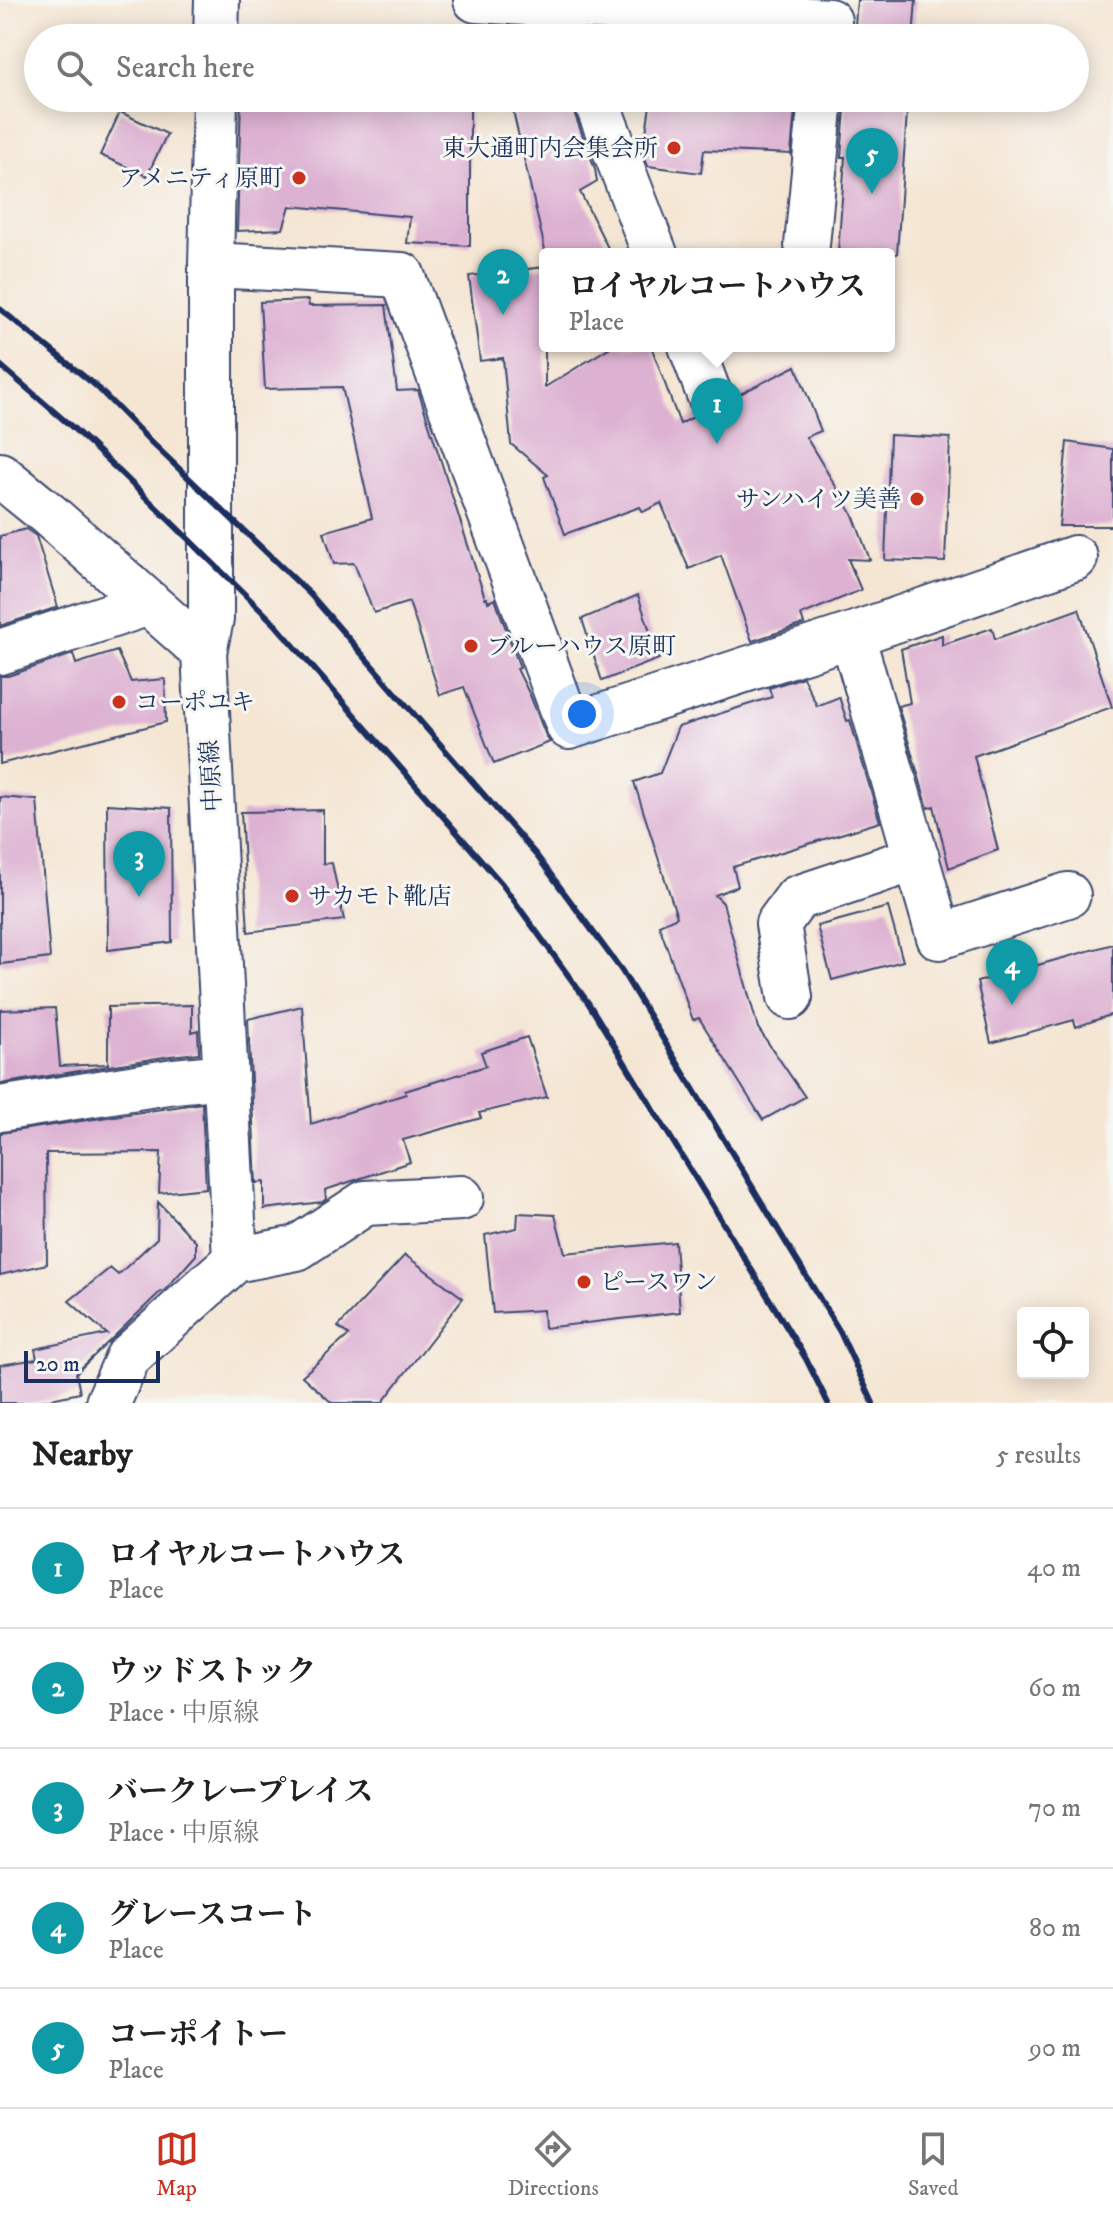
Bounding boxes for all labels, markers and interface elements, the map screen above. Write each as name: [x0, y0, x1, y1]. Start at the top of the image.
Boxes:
search box: [24, 24, 1089, 112]
icon: search: [52, 46, 96, 90]
text: Search here: [116, 50, 255, 87]
pin: 5: [846, 128, 898, 194]
place label: 東大通町内会集会所: [442, 134, 658, 164]
marker: 東大通町内会集会所: [665, 139, 683, 157]
place label: アメニティ原町: [118, 164, 283, 194]
marker: アメニティ原町: [290, 169, 308, 187]
popup: [539, 248, 895, 352]
pin: 2: [477, 249, 529, 315]
text: ロイヤルコートハウス: [568, 269, 866, 306]
text: Place: [568, 306, 624, 339]
pin: 1: [691, 378, 743, 444]
place label: サンハイツ美善: [736, 485, 901, 515]
marker: サンハイツ美善: [908, 490, 926, 508]
place label: ブルーハウス原町: [487, 632, 676, 662]
marker: ブルーハウス原町: [462, 637, 480, 655]
place label: コーポユキ: [135, 688, 255, 718]
marker: コーポユキ: [110, 693, 128, 711]
your location: [562, 694, 602, 734]
street label: 中原線: [195, 739, 229, 813]
pin: 3: [113, 831, 165, 897]
place label: サカモト靴店: [308, 882, 452, 912]
marker: サカモト靴店: [283, 887, 301, 905]
pin: 4: [986, 939, 1038, 1005]
place label: ピースワン: [600, 1268, 718, 1298]
marker: ピースワン: [575, 1273, 593, 1291]
map controls: [1017, 1307, 1089, 1379]
button: locate: [1017, 1307, 1089, 1379]
scale bar: [24, 1347, 160, 1383]
text: 20 m: [36, 1351, 80, 1378]
text: Nearby: [32, 1434, 133, 1476]
text: 5 results: [996, 1439, 1081, 1472]
text: ロイヤルコートハウス: [108, 1537, 405, 1574]
text: 1: [53, 1552, 63, 1585]
text: 40 m: [1027, 1552, 1081, 1585]
text: Place: [108, 1574, 164, 1607]
text: ウッドストック: [108, 1654, 316, 1691]
text: 2: [52, 1672, 64, 1705]
text: 60 m: [1028, 1672, 1081, 1705]
text: Place · 中原線: [108, 1697, 259, 1730]
text: バークレープレイス: [108, 1774, 374, 1811]
text: 3: [53, 1792, 63, 1825]
text: 70 m: [1028, 1792, 1081, 1825]
text: Place · 中原線: [108, 1817, 259, 1850]
text: グレースコート: [108, 1897, 317, 1934]
text: 4: [51, 1912, 65, 1945]
text: 80 m: [1029, 1912, 1081, 1945]
text: Place: [108, 1934, 164, 1967]
text: コーポイトー: [108, 2017, 288, 2054]
text: 5: [52, 2032, 64, 2065]
text: 90 m: [1029, 2032, 1081, 2065]
text: Place: [108, 2054, 164, 2087]
tab: Map: [155, 2127, 199, 2202]
tab: Directions: [508, 2127, 599, 2202]
tab: Saved: [908, 2127, 958, 2202]

